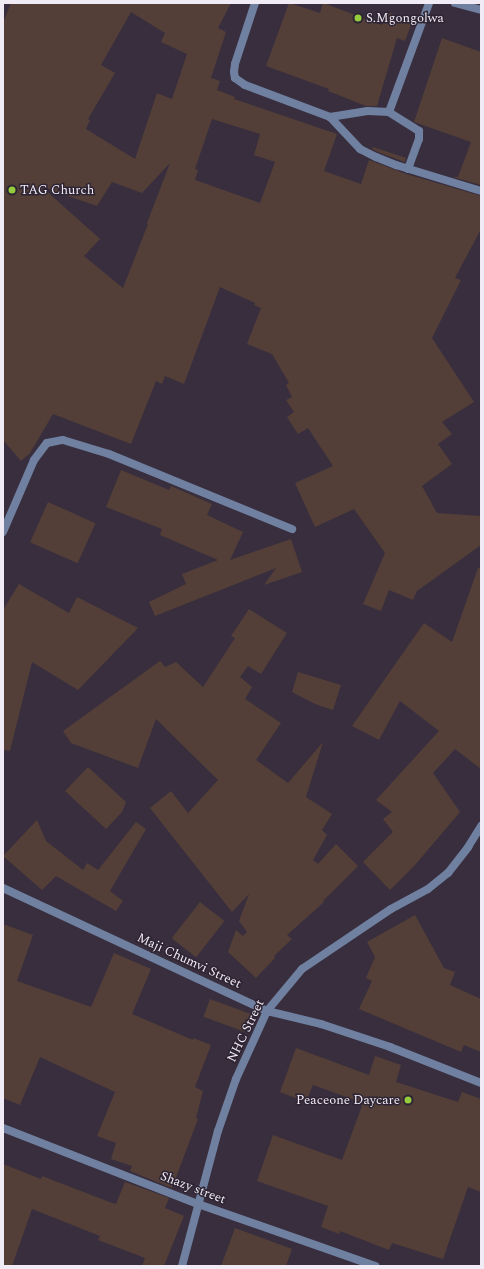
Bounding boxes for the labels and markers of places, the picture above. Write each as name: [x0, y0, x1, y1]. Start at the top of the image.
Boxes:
place label: S.Mgongolwa: [366, 10, 444, 26]
marker: S.Mgongolwa: [353, 13, 363, 23]
place label: TAG Church: [20, 182, 94, 198]
marker: TAG Church: [7, 185, 17, 195]
place label: Peaceone Daycare: [296, 1092, 400, 1108]
marker: Peaceone Daycare: [403, 1095, 413, 1105]

